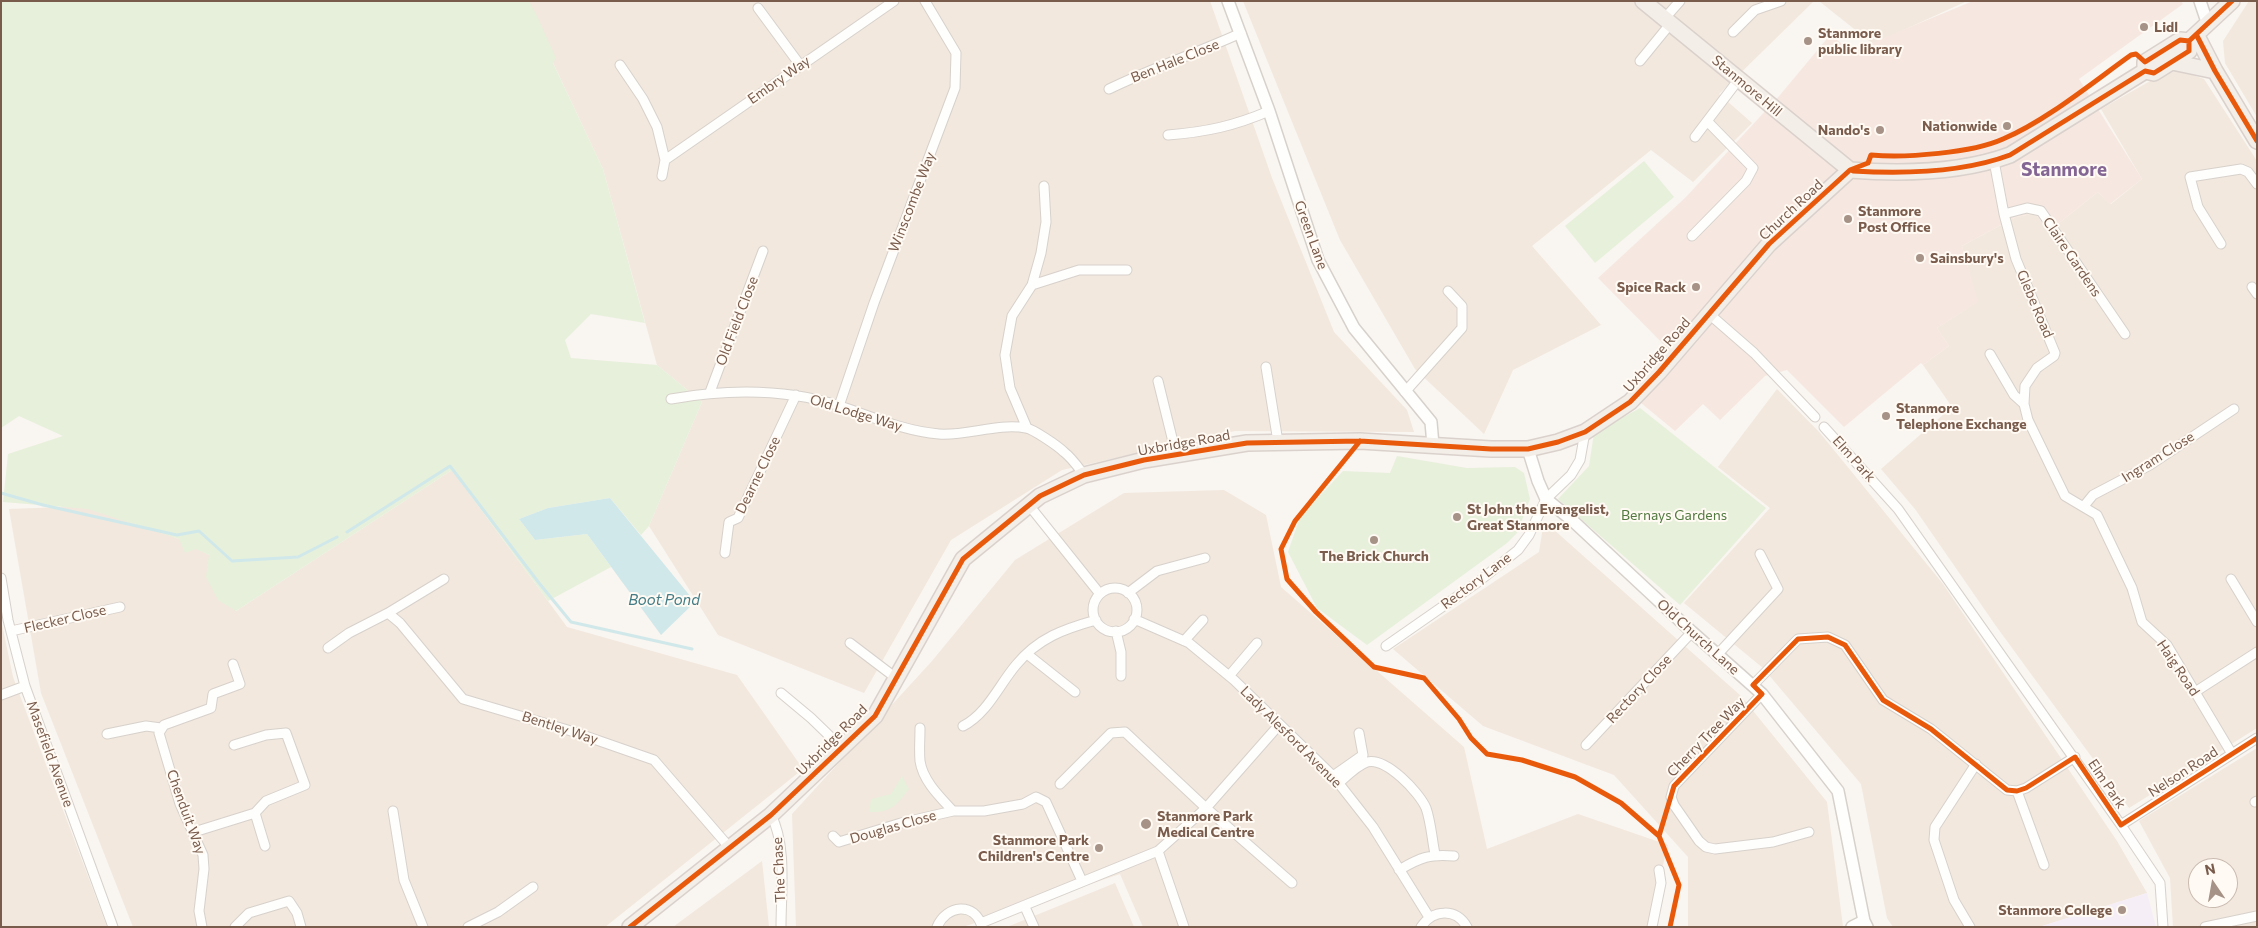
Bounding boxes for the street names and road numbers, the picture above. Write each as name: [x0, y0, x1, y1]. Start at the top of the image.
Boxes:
street label: Ben Hale Close: [1128, 36, 1222, 86]
street label: Embry Way: [745, 52, 813, 108]
street label: Stanmore Hill: [1709, 52, 1785, 120]
street label: Winscombe Way: [885, 149, 939, 255]
street label: Church Road: [1756, 176, 1826, 244]
street label: Green Lane: [1291, 198, 1331, 272]
street label: Claire Gardens: [2039, 214, 2105, 300]
street label: Glebe Road: [2013, 267, 2057, 341]
street label: Old Field Close: [712, 274, 762, 368]
street label: Uxbridge Road: [1620, 314, 1694, 396]
street label: Old Lodge Way: [808, 391, 904, 435]
street label: Uxbridge Road: [1137, 427, 1231, 459]
street label: Ingram Close: [2119, 428, 2197, 486]
street label: Elm Park: [1829, 433, 1879, 485]
street label: Dearne Close: [732, 434, 784, 516]
street label: Rectory Lane: [1438, 549, 1514, 613]
street label: Old Church Lane: [1653, 596, 1743, 678]
street label: Flecker Close: [22, 601, 108, 637]
street label: Haig Road: [2153, 637, 2203, 699]
street label: Rectory Close: [1603, 651, 1675, 727]
street label: Lady Alesford Avenue: [1237, 683, 1345, 791]
street label: Cherry Tree Way: [1664, 694, 1748, 780]
street label: Masefield Avenue: [23, 699, 77, 809]
street label: Uxbridge Road: [793, 701, 871, 779]
street label: Bentley Way: [520, 708, 600, 748]
street label: Nelson Road: [2145, 743, 2221, 801]
street label: Elm Park: [2084, 756, 2130, 812]
street label: Chenduit Way: [163, 767, 209, 857]
street label: Douglas Close: [848, 807, 938, 847]
street label: The Chase: [769, 837, 789, 903]

